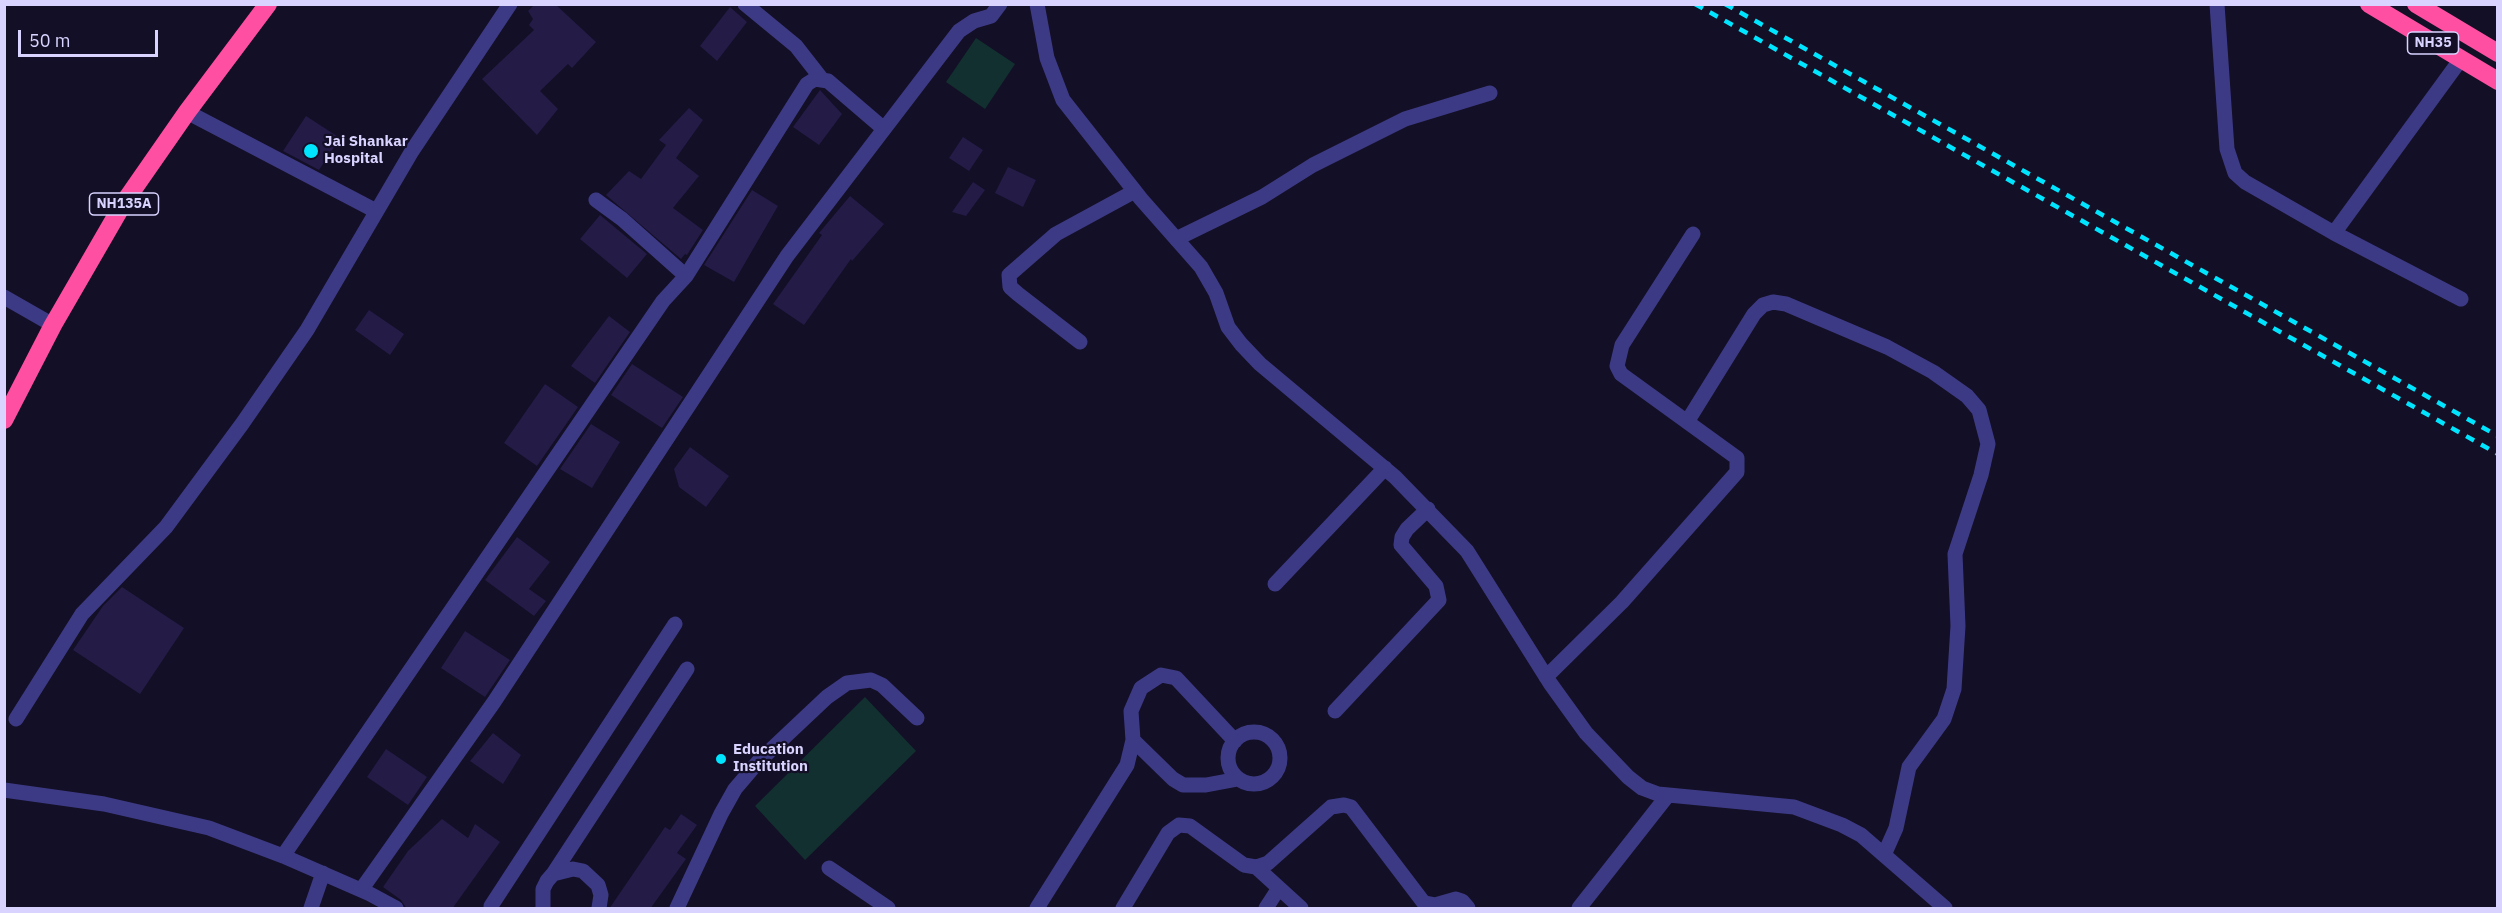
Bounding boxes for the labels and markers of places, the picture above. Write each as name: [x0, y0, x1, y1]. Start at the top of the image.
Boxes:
place label: Jai Shankar Hospital: [324, 133, 408, 168]
marker: Jai Shankar Hospital: [302, 142, 320, 160]
place label: Education Institution: [733, 741, 808, 776]
marker: Education Institution: [714, 752, 728, 766]

